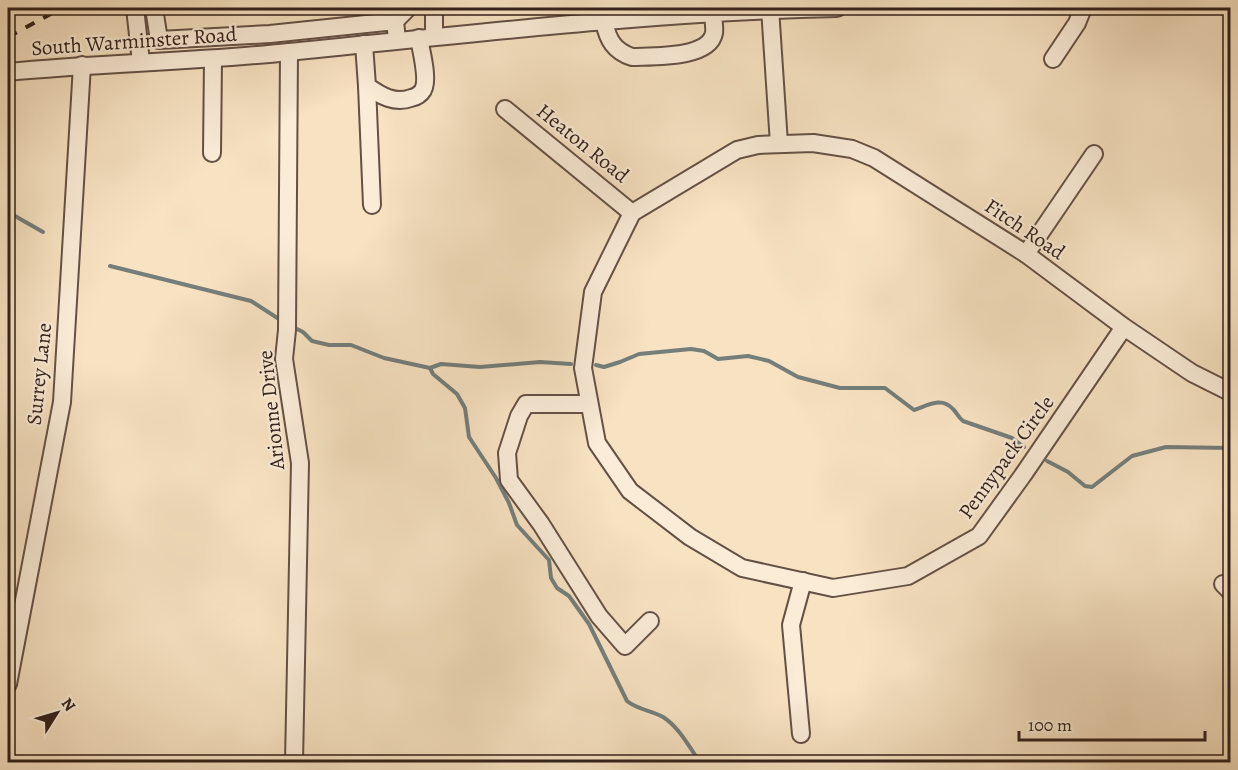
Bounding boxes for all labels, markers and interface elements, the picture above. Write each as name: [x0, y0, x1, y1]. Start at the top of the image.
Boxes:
street label: South Warminster Road: [30, 20, 239, 62]
street label: Heaton Road: [531, 97, 636, 189]
street label: Fitch Road: [979, 192, 1071, 267]
street label: Surrey Lane: [20, 321, 58, 427]
street label: Arionne Drive: [251, 349, 291, 472]
street label: Pennypack Circle: [952, 390, 1060, 524]
north arrow: [27, 683, 87, 743]
text: N: [56, 693, 81, 716]
scale bar: [1019, 704, 1205, 742]
text: 100 m: [1028, 713, 1072, 737]

